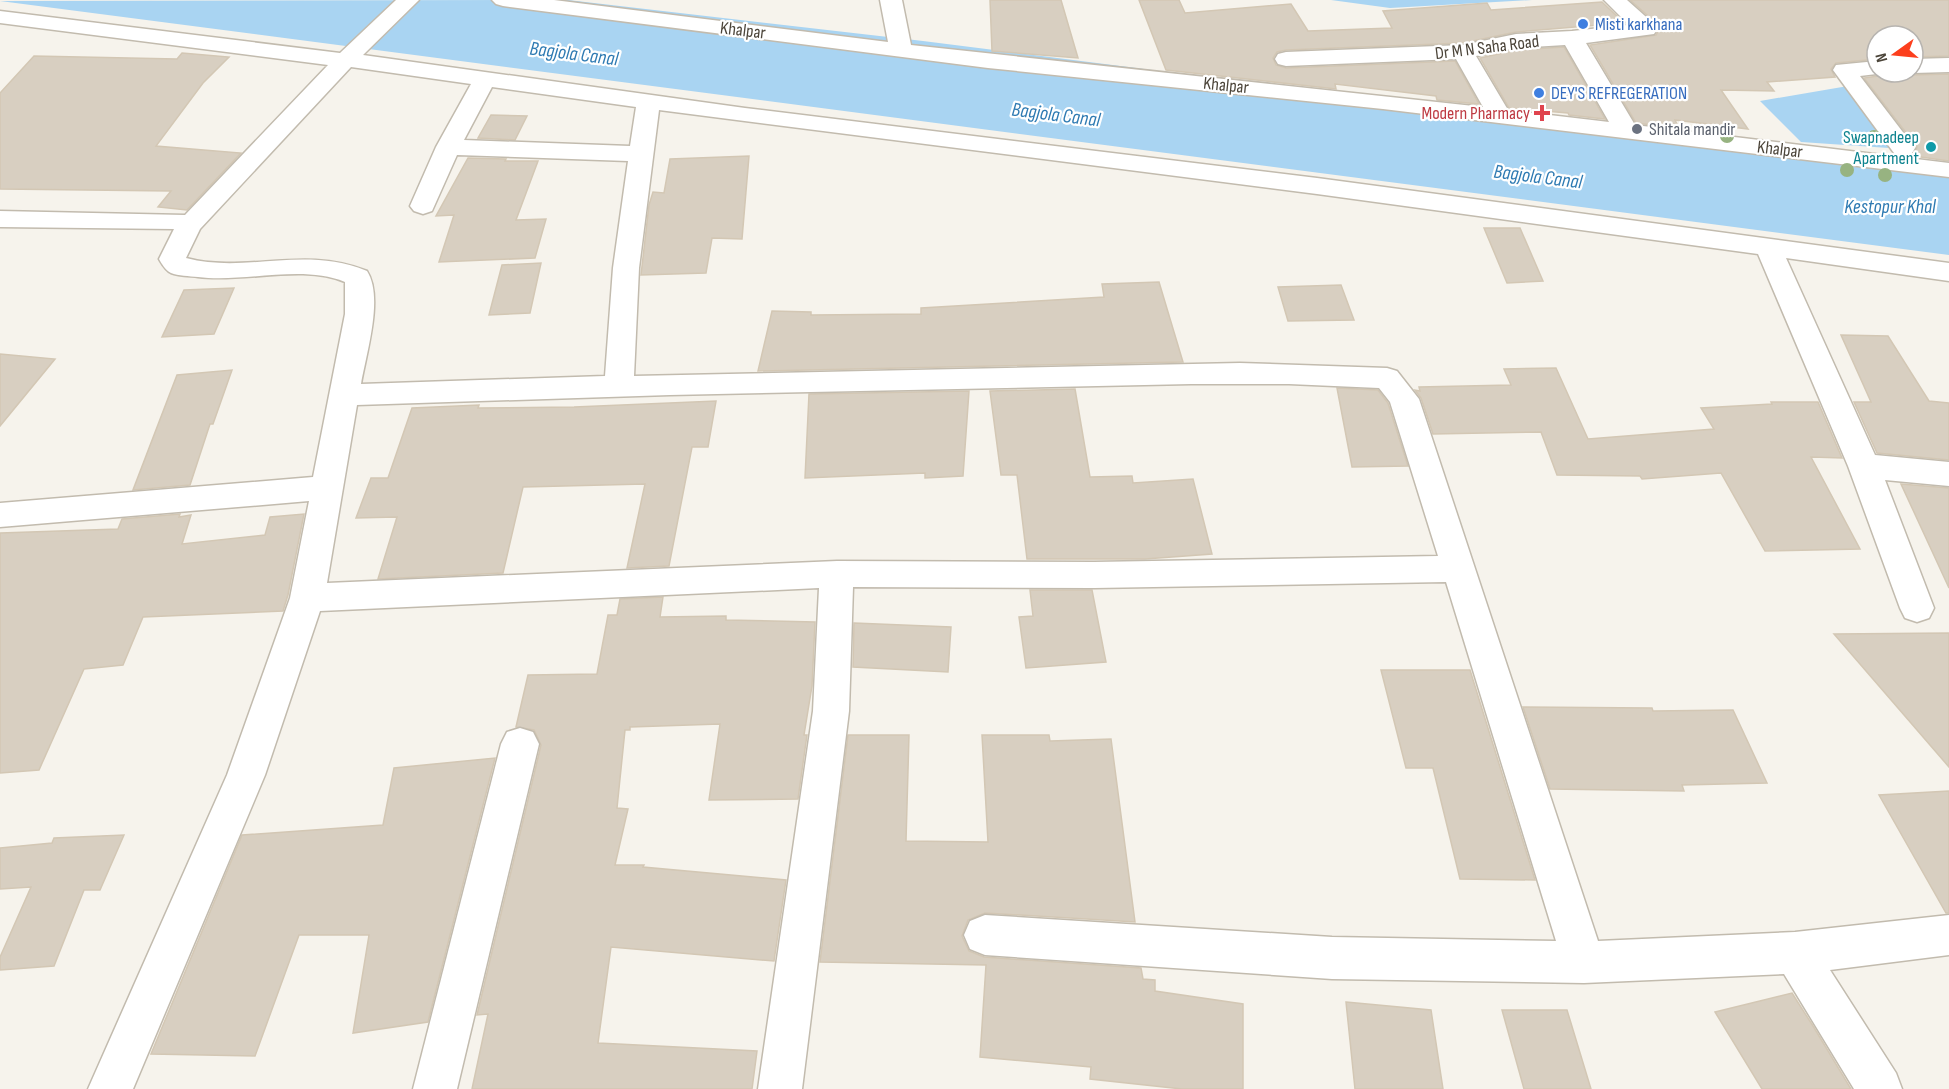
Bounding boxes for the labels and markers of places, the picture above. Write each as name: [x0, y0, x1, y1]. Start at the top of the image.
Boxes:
place label: Misti karkhana: [1595, 14, 1682, 35]
marker: Misti karkhana: [1576, 17, 1590, 31]
place label: DEY'S REFREGERATION: [1551, 83, 1687, 104]
marker: DEY'S REFREGERATION: [1532, 86, 1546, 100]
place label: Modern Pharmacy: [1421, 103, 1530, 124]
marker: Modern Pharmacy: [1535, 106, 1549, 120]
place label: Shitala mandir: [1649, 119, 1735, 140]
marker: Shitala mandir: [1630, 122, 1644, 136]
place label: Swapnadeep Apartment: [1843, 127, 1919, 169]
marker: Swapnadeep Apartment: [1924, 140, 1938, 154]

